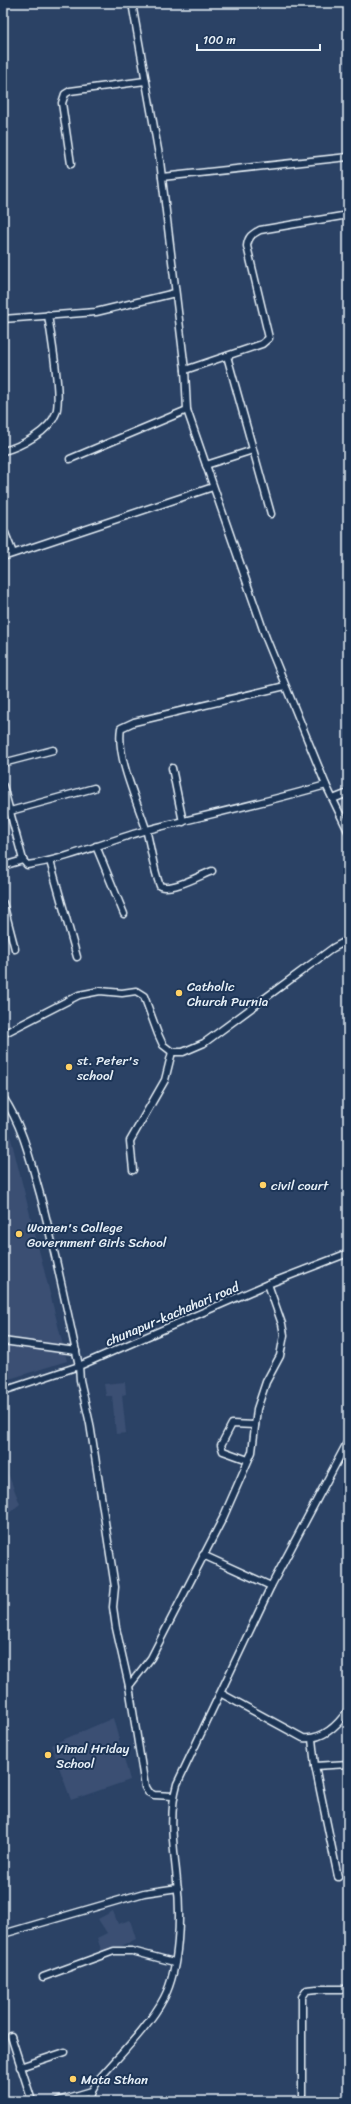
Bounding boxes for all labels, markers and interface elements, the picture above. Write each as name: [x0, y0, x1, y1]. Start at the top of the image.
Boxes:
scale bar: [197, 26, 320, 52]
text: 100 m: [203, 29, 236, 51]
place label: Catholic Church Purnia: [187, 975, 269, 1013]
marker: Catholic Church Purnia: [174, 988, 184, 998]
place label: st. Peter's school: [76, 1049, 139, 1087]
marker: st. Peter's school: [64, 1062, 74, 1072]
place label: civil court: [271, 1174, 329, 1197]
marker: civil court: [258, 1180, 268, 1190]
place label: Women's College Government Girls School: [27, 1216, 167, 1254]
marker: Women's College Government Girls School: [14, 1229, 24, 1239]
street label: chunapur-kachahari road: [102, 1275, 243, 1353]
place label: Vimal Hriday School: [56, 1737, 129, 1775]
marker: Vimal Hriday School: [43, 1750, 53, 1760]
place label: Mata Sthan: [81, 2068, 148, 2091]
marker: Mata Sthan: [68, 2074, 78, 2084]

